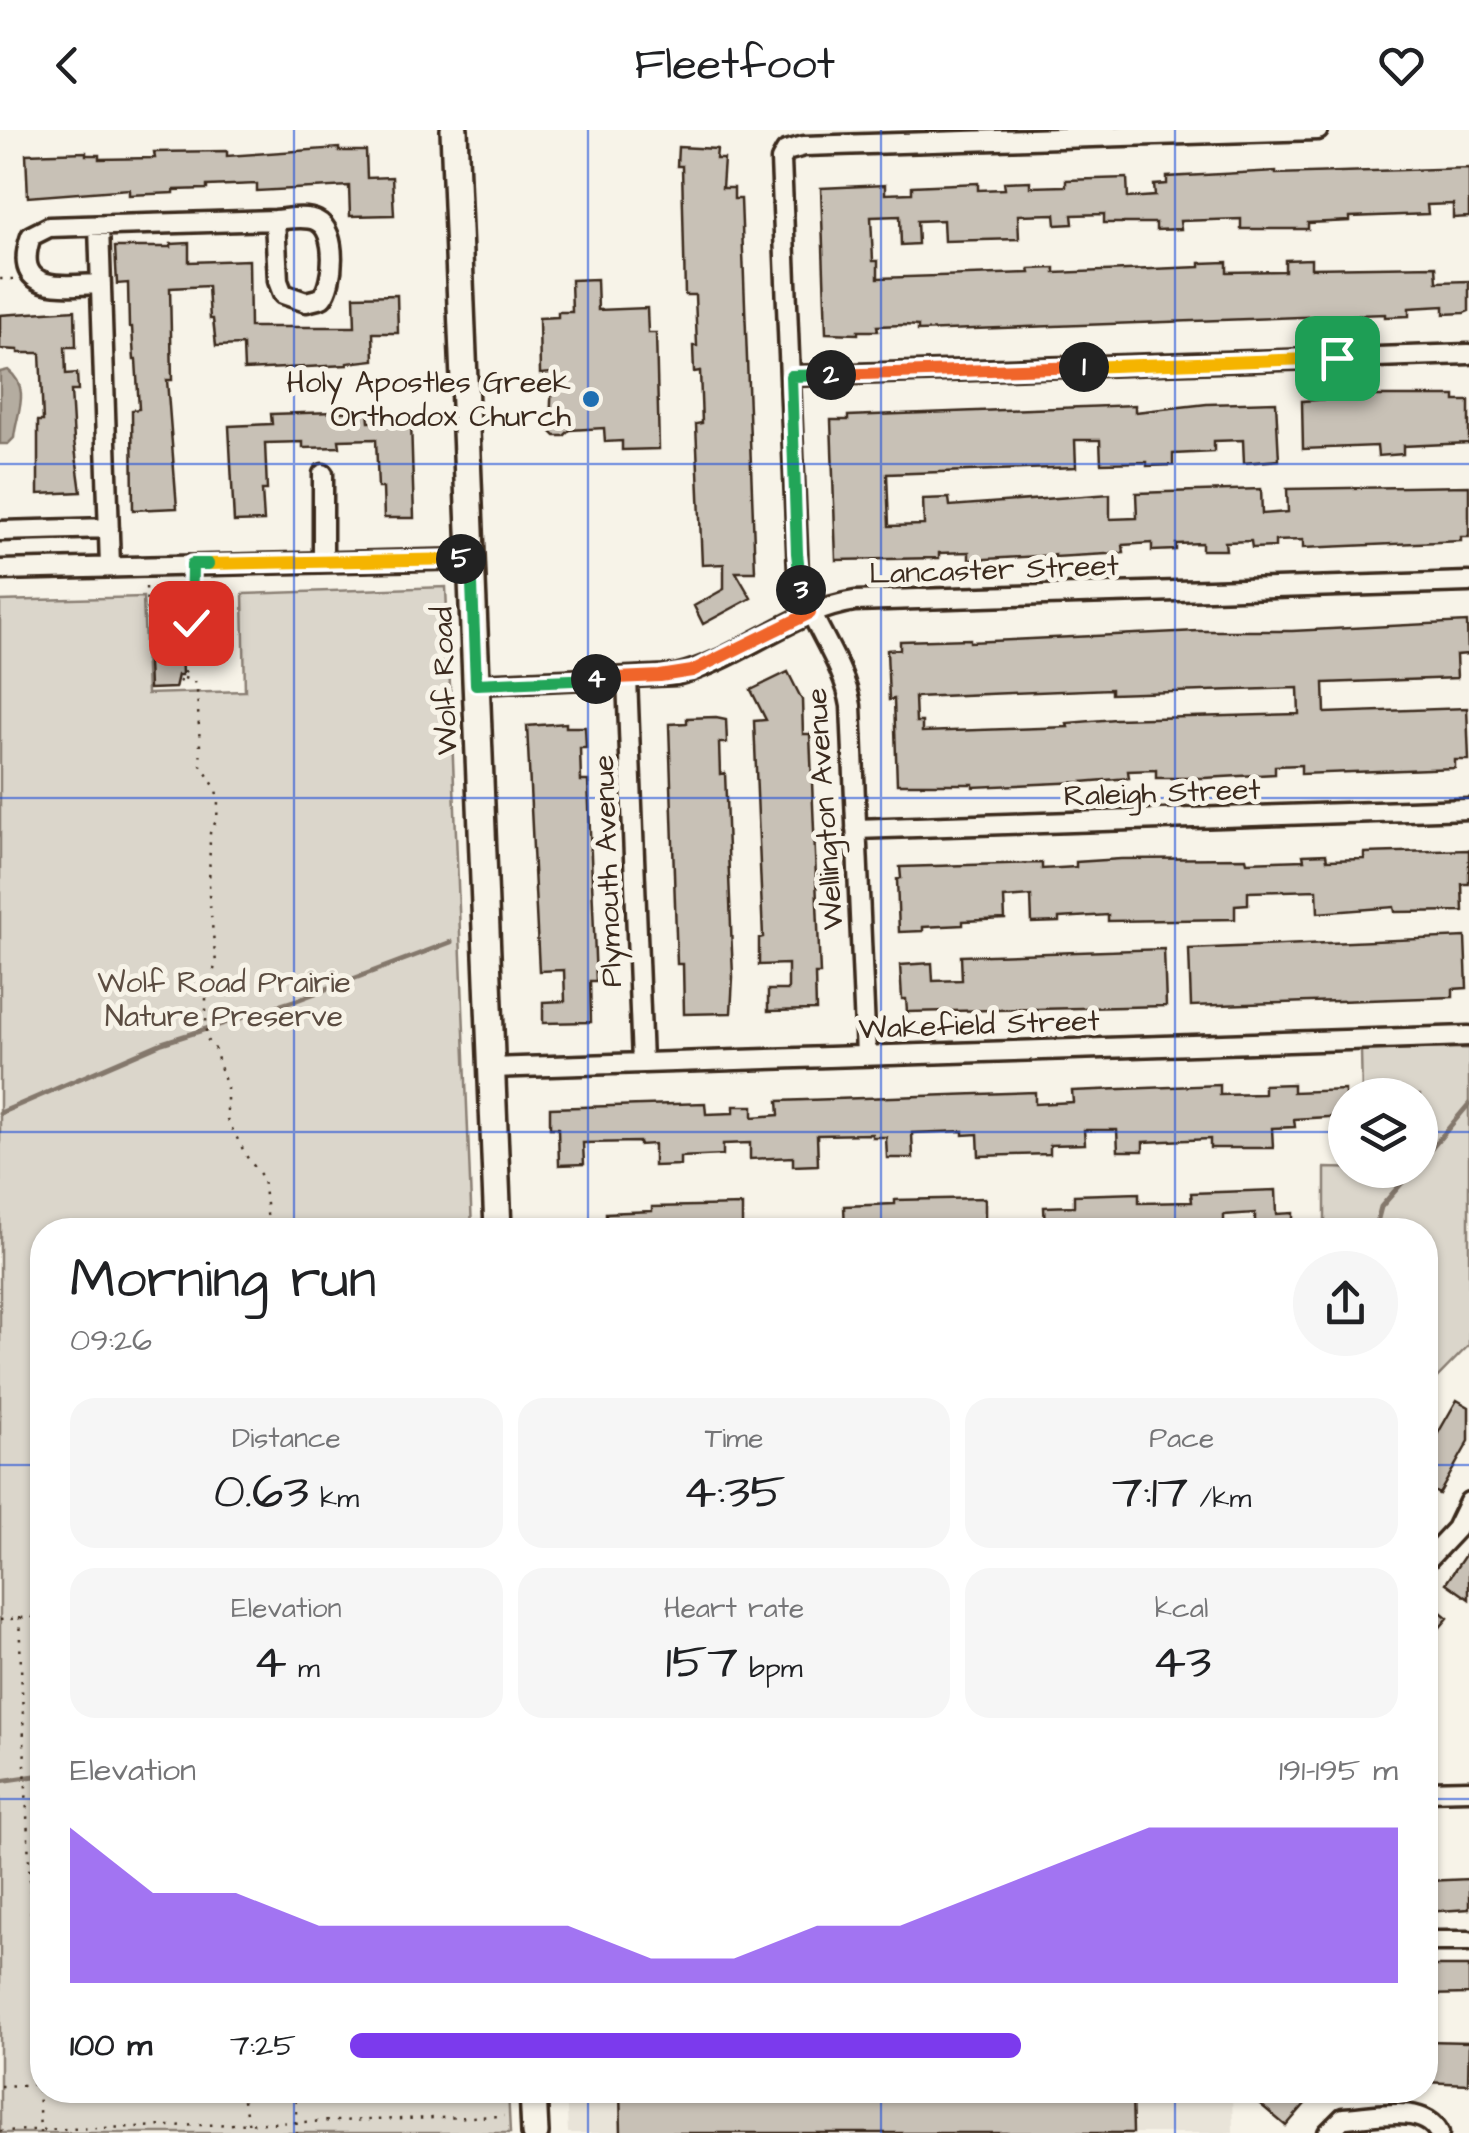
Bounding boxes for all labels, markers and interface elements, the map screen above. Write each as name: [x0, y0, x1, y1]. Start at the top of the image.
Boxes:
text: Fleetfoot: [634, 34, 835, 96]
icon: back: [40, 38, 95, 93]
icon: heart: [1374, 38, 1429, 93]
pin: [1295, 316, 1380, 401]
icon: arrive: [1310, 331, 1365, 386]
pin: 1: [1059, 342, 1109, 392]
text: 1: [1082, 347, 1086, 386]
pin: 2: [806, 350, 856, 400]
text: 2: [823, 355, 839, 394]
place label: Holy Apostles Greek Orthodox Church: [287, 362, 571, 438]
marker: Holy Apostles Greek Orthodox Church: [580, 388, 602, 410]
pin: 5: [436, 534, 486, 584]
text: 5: [451, 539, 471, 578]
street label: Lancaster Street: [868, 545, 1120, 595]
pin: 3: [776, 565, 826, 615]
text: 3: [794, 570, 808, 609]
pin: [149, 581, 234, 666]
icon: check: [164, 596, 219, 651]
street label: Wolf Road: [421, 606, 469, 756]
pin: 4: [571, 654, 621, 704]
text: 4: [586, 659, 606, 698]
street label: Wellington Avenue: [796, 687, 855, 931]
street label: Plymouth Avenue: [583, 754, 634, 988]
street label: Raleigh Street: [1063, 769, 1261, 818]
park label: Wolf Road Prairie Nature Preserve: [97, 962, 351, 1038]
street label: Wakefield Street: [858, 1000, 1100, 1050]
map controls: [1328, 1078, 1438, 1188]
button: layers: [1328, 1078, 1438, 1188]
text: Morning run: [70, 1242, 376, 1318]
button: share: [1293, 1251, 1398, 1356]
text: 09:26: [70, 1318, 152, 1363]
text: Distance: [232, 1419, 341, 1458]
text: Time: [705, 1419, 763, 1458]
text: Pace: [1149, 1419, 1214, 1458]
text: 0.63: [214, 1458, 309, 1527]
text: 4:35: [682, 1458, 786, 1527]
text: 7:17: [1112, 1458, 1188, 1527]
text: km: [309, 1479, 359, 1518]
text: /km: [1188, 1479, 1251, 1518]
text: Elevation: [231, 1589, 341, 1628]
text: Heart rate: [664, 1589, 804, 1628]
text: kcal: [1155, 1589, 1208, 1628]
text: 4: [253, 1628, 287, 1697]
text: 157: [666, 1628, 738, 1697]
text: 43: [1152, 1628, 1211, 1697]
text: m: [287, 1649, 320, 1688]
text: bpm: [738, 1649, 802, 1688]
text: Elevation: [70, 1748, 196, 1793]
text: 191–195 m: [1279, 1748, 1398, 1793]
text: 100 m: [70, 2023, 152, 2068]
text: 7:25: [230, 2023, 296, 2068]

